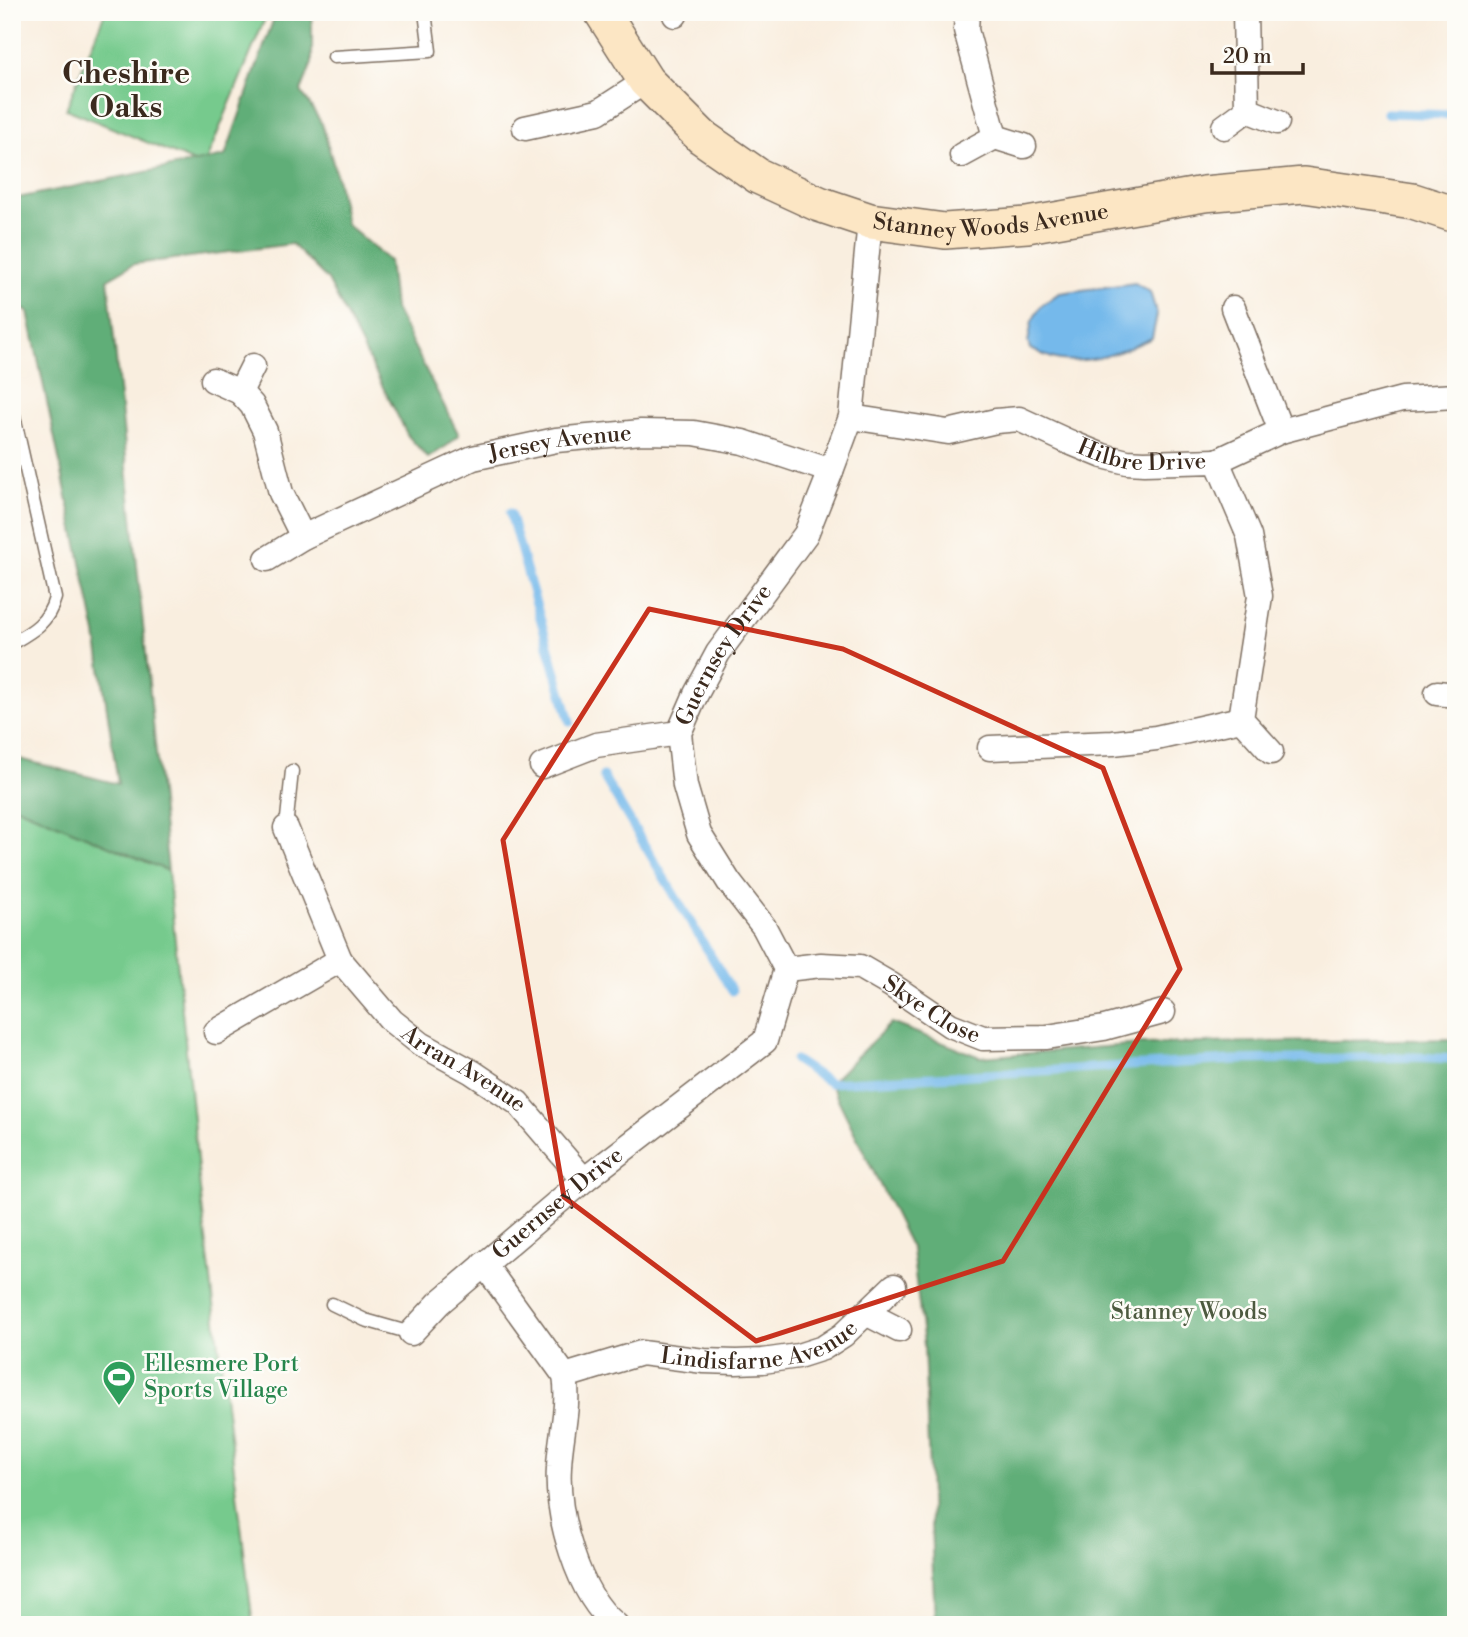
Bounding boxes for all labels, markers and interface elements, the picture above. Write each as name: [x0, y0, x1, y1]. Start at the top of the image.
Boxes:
scale bar: [1212, 32, 1304, 76]
text: 20 m: [1223, 44, 1272, 70]
district label: Cheshire Oaks: [62, 55, 190, 127]
street label: Stanney Woods Avenue: [871, 197, 1111, 245]
street label: Jersey Avenue: [485, 419, 633, 469]
street label: Hilbre Drive: [1073, 433, 1207, 477]
street label: Guernsey Drive: [670, 579, 778, 730]
street label: Skye Close: [878, 969, 984, 1049]
street label: Arran Avenue: [395, 1019, 533, 1117]
street label: Guernsey Drive: [486, 1141, 629, 1266]
park label: Stanney Woods: [1111, 1298, 1267, 1326]
street label: Lindisfarne Avenue: [659, 1314, 864, 1376]
place label: Ellesmere Port Sports Village: [144, 1350, 299, 1404]
sports icon: Ellesmere Port Sports Village: [100, 1358, 138, 1407]

